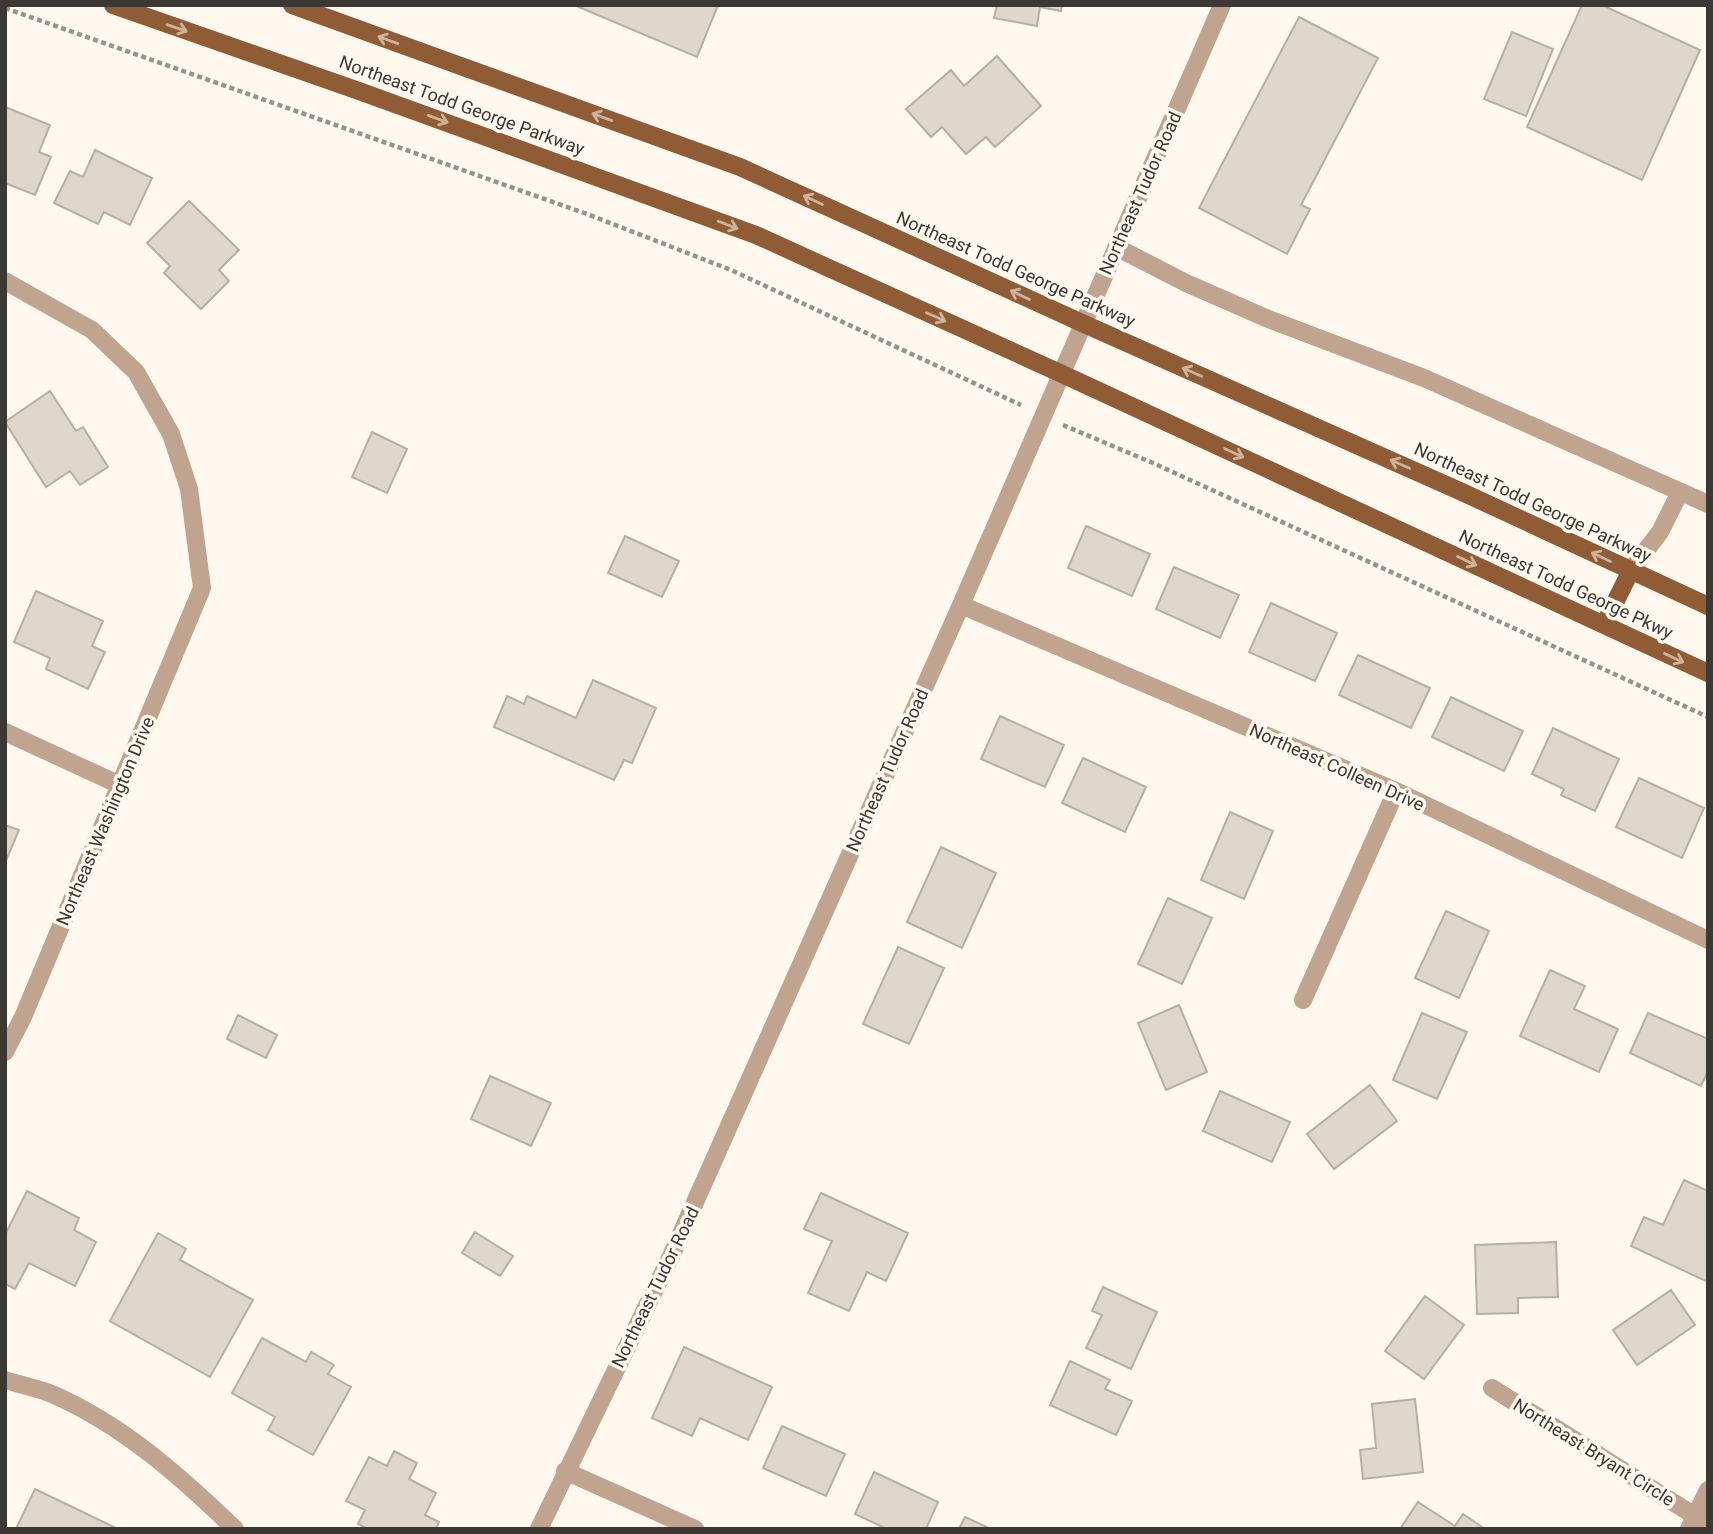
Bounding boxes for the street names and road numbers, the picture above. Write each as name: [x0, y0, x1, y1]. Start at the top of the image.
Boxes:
street label: Northeast Todd George Parkway: [337, 51, 588, 159]
street label: Northeast Tudor Road: [1095, 108, 1185, 278]
street label: Northeast Todd George Parkway: [893, 207, 1139, 331]
street label: Northeast Todd George Parkway: [1411, 438, 1655, 566]
street label: Northeast Todd George Pkwy: [1456, 525, 1677, 643]
street label: Northeast Tudor Road: [842, 685, 932, 855]
street label: Northeast Washington Drive: [52, 714, 158, 928]
street label: Northeast Colleen Drive: [1246, 719, 1428, 815]
street label: Northeast Tudor Road: [607, 1203, 703, 1371]
street label: Northeast Bryant Circle: [1510, 1394, 1678, 1510]

